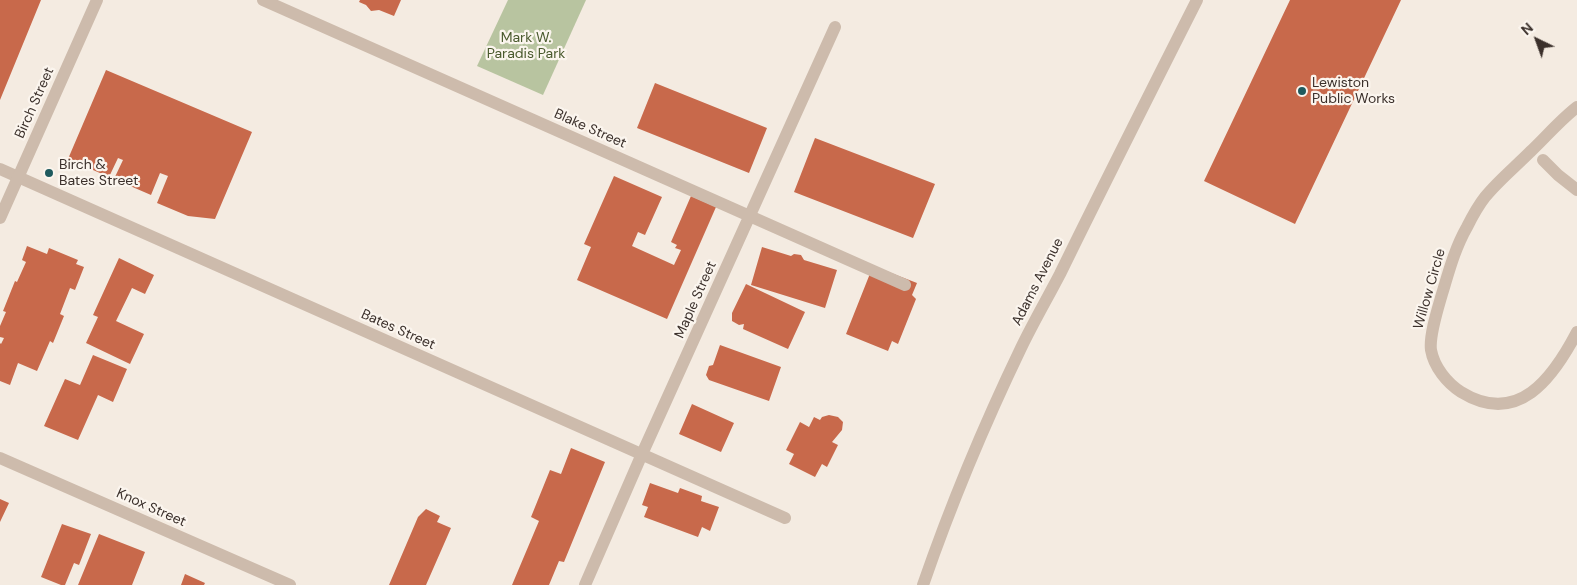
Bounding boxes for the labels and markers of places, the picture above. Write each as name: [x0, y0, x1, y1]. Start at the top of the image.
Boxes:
place label: Lewiston Public Works: [1312, 75, 1395, 108]
marker: Lewiston Public Works: [1296, 85, 1308, 97]
place label: Birch & Bates Street: [59, 157, 139, 190]
marker: Birch & Bates Street: [43, 167, 55, 179]

